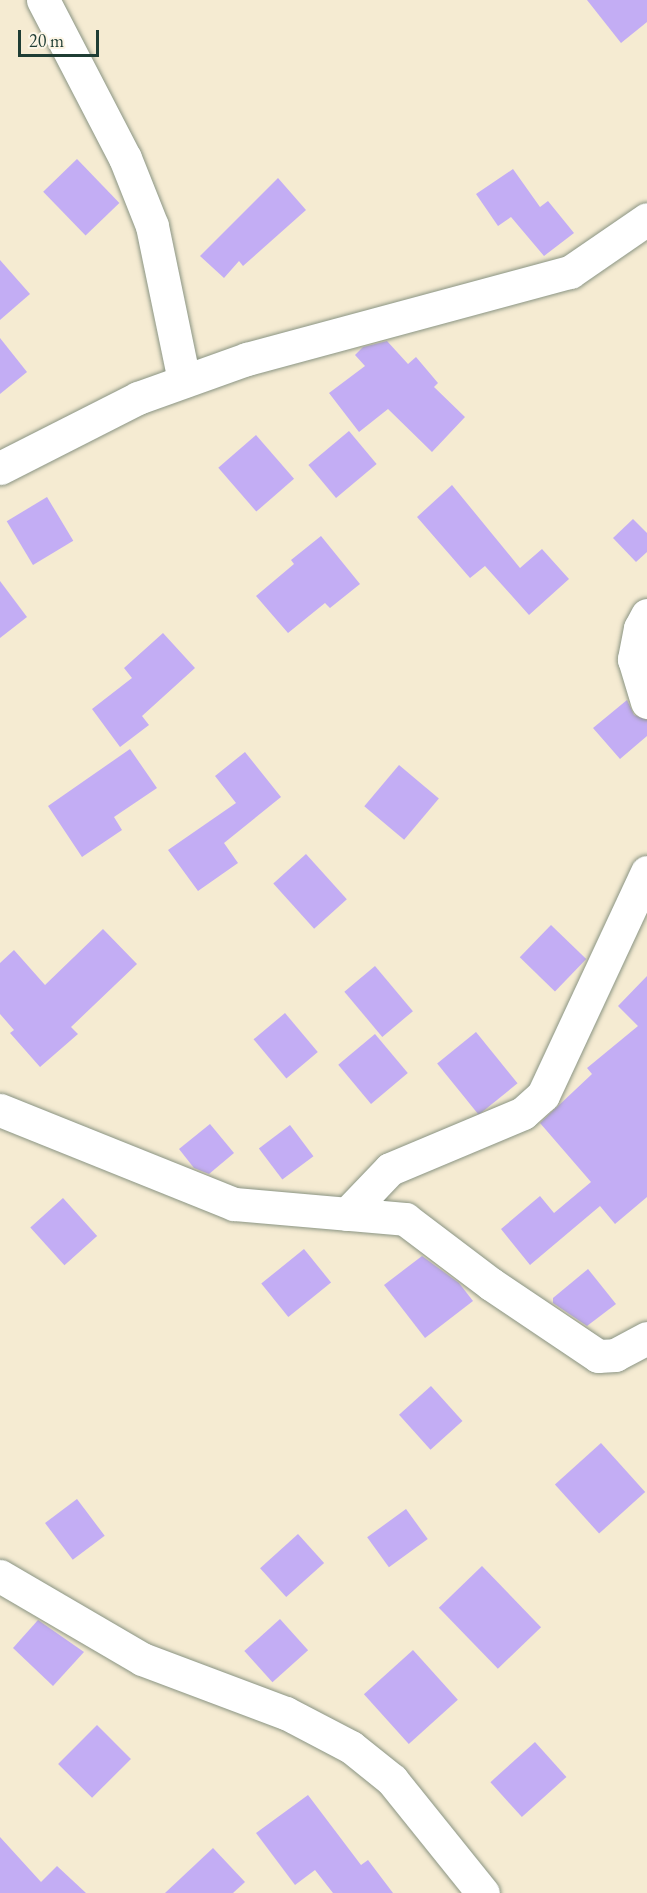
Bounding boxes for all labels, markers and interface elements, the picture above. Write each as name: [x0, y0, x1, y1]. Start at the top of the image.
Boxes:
scale bar: [21, 18, 102, 56]
text: 20 m: [29, 29, 64, 52]

